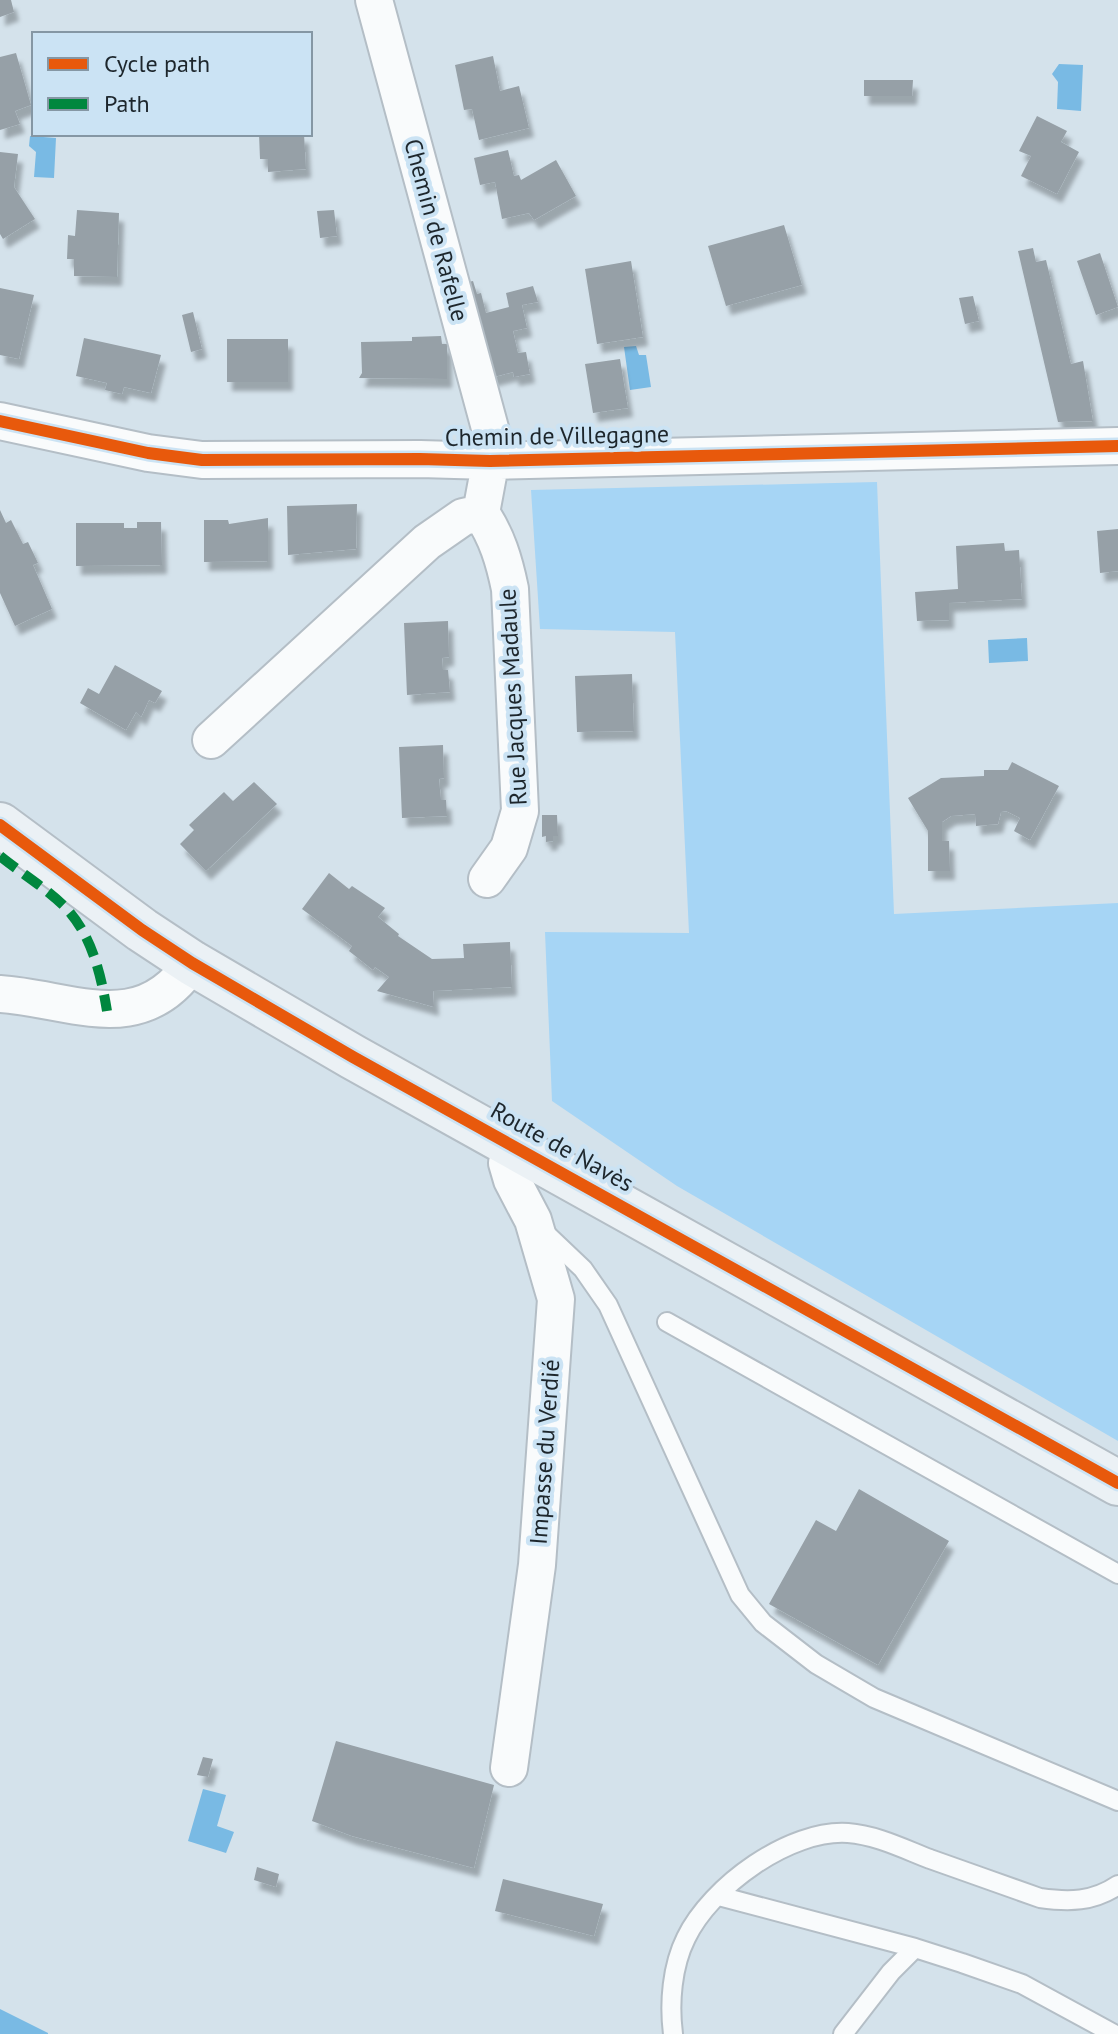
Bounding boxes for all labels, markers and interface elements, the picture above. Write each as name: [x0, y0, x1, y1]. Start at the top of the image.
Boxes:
legend: [32, 32, 312, 136]
text: Cycle path: [104, 48, 210, 79]
text: Path: [104, 88, 150, 119]
street label: Chemin de Rafelle: [397, 135, 476, 325]
street label: Chemin de Villegagne: [445, 418, 669, 453]
street label: Rue Jacques Madaule: [491, 588, 534, 806]
street label: Route de Navès: [485, 1095, 639, 1199]
street label: Impasse du Verdié: [523, 1358, 566, 1546]

